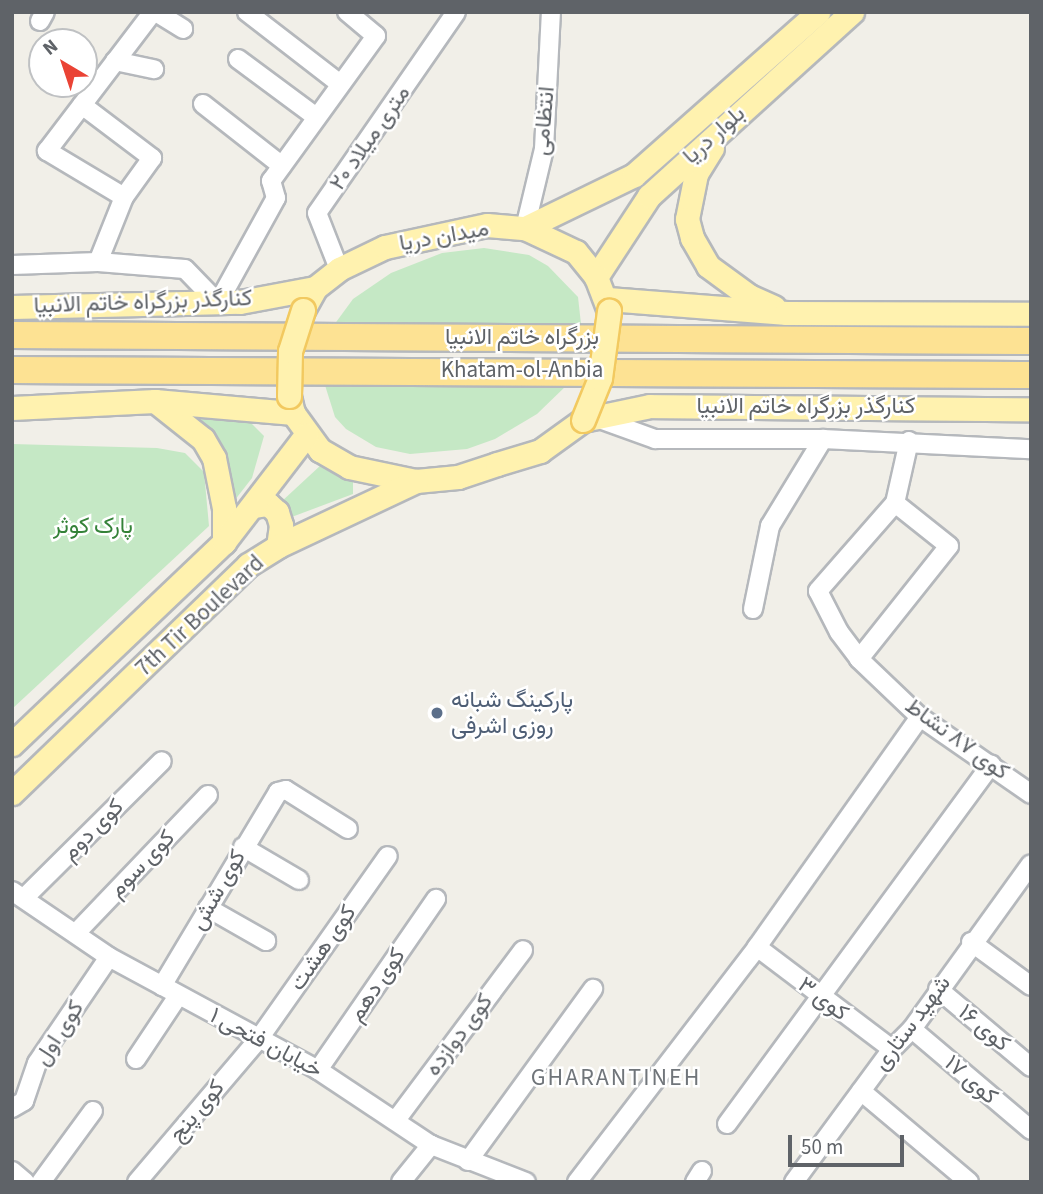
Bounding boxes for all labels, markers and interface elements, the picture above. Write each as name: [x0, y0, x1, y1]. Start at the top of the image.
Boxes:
north arrow: [28, 28, 98, 98]
text: N: [37, 33, 64, 62]
street label: ۲۰ متری میلاد: [324, 80, 416, 196]
street label: انتظامی: [527, 85, 561, 157]
street label: بلوار دریا: [677, 100, 751, 170]
street label: میدان دریا: [397, 215, 491, 257]
street label: کنارگذر بزرگراه خاتم الانبیا: [33, 284, 253, 320]
street label: بزرگراه خاتم الانبیا: [445, 323, 599, 351]
street label: Khatam-ol-Anbia: [441, 356, 603, 384]
street label: کنارگذر بزرگراه خاتم الانبیا: [697, 392, 915, 420]
park label: پارک کوثر: [53, 512, 133, 540]
street label: 7th Tir Boulevard: [130, 550, 270, 682]
place label: پارکینگ شبانه روزی اشرفی: [451, 686, 573, 740]
street label: کوی ۸۷ نشاط: [900, 692, 1014, 786]
marker: پارکینگ شبانه روزی اشرفی: [429, 705, 445, 721]
street label: کوی دوم: [56, 793, 130, 867]
street label: کوی سوم: [103, 824, 181, 904]
street label: کوی شش: [184, 845, 252, 935]
street label: کوی هشت: [284, 900, 362, 996]
street label: کوی دهم: [342, 943, 412, 1027]
street label: شهید ستاری: [867, 970, 957, 1076]
street label: کوی ۳: [792, 971, 854, 1027]
street label: کوی دوازده: [419, 989, 499, 1081]
street label: کوی اول: [28, 995, 90, 1071]
street label: کوی ۱۶: [952, 998, 1016, 1058]
street label: خیابان فتحی ۱: [205, 1002, 327, 1084]
street label: کوی ۱۷: [939, 1049, 1003, 1111]
district label: GHARANTINEH: [532, 1064, 700, 1092]
street label: کوی پنج: [163, 1075, 231, 1147]
scale bar: [791, 1120, 906, 1164]
text: 50 m: [801, 1132, 843, 1162]

